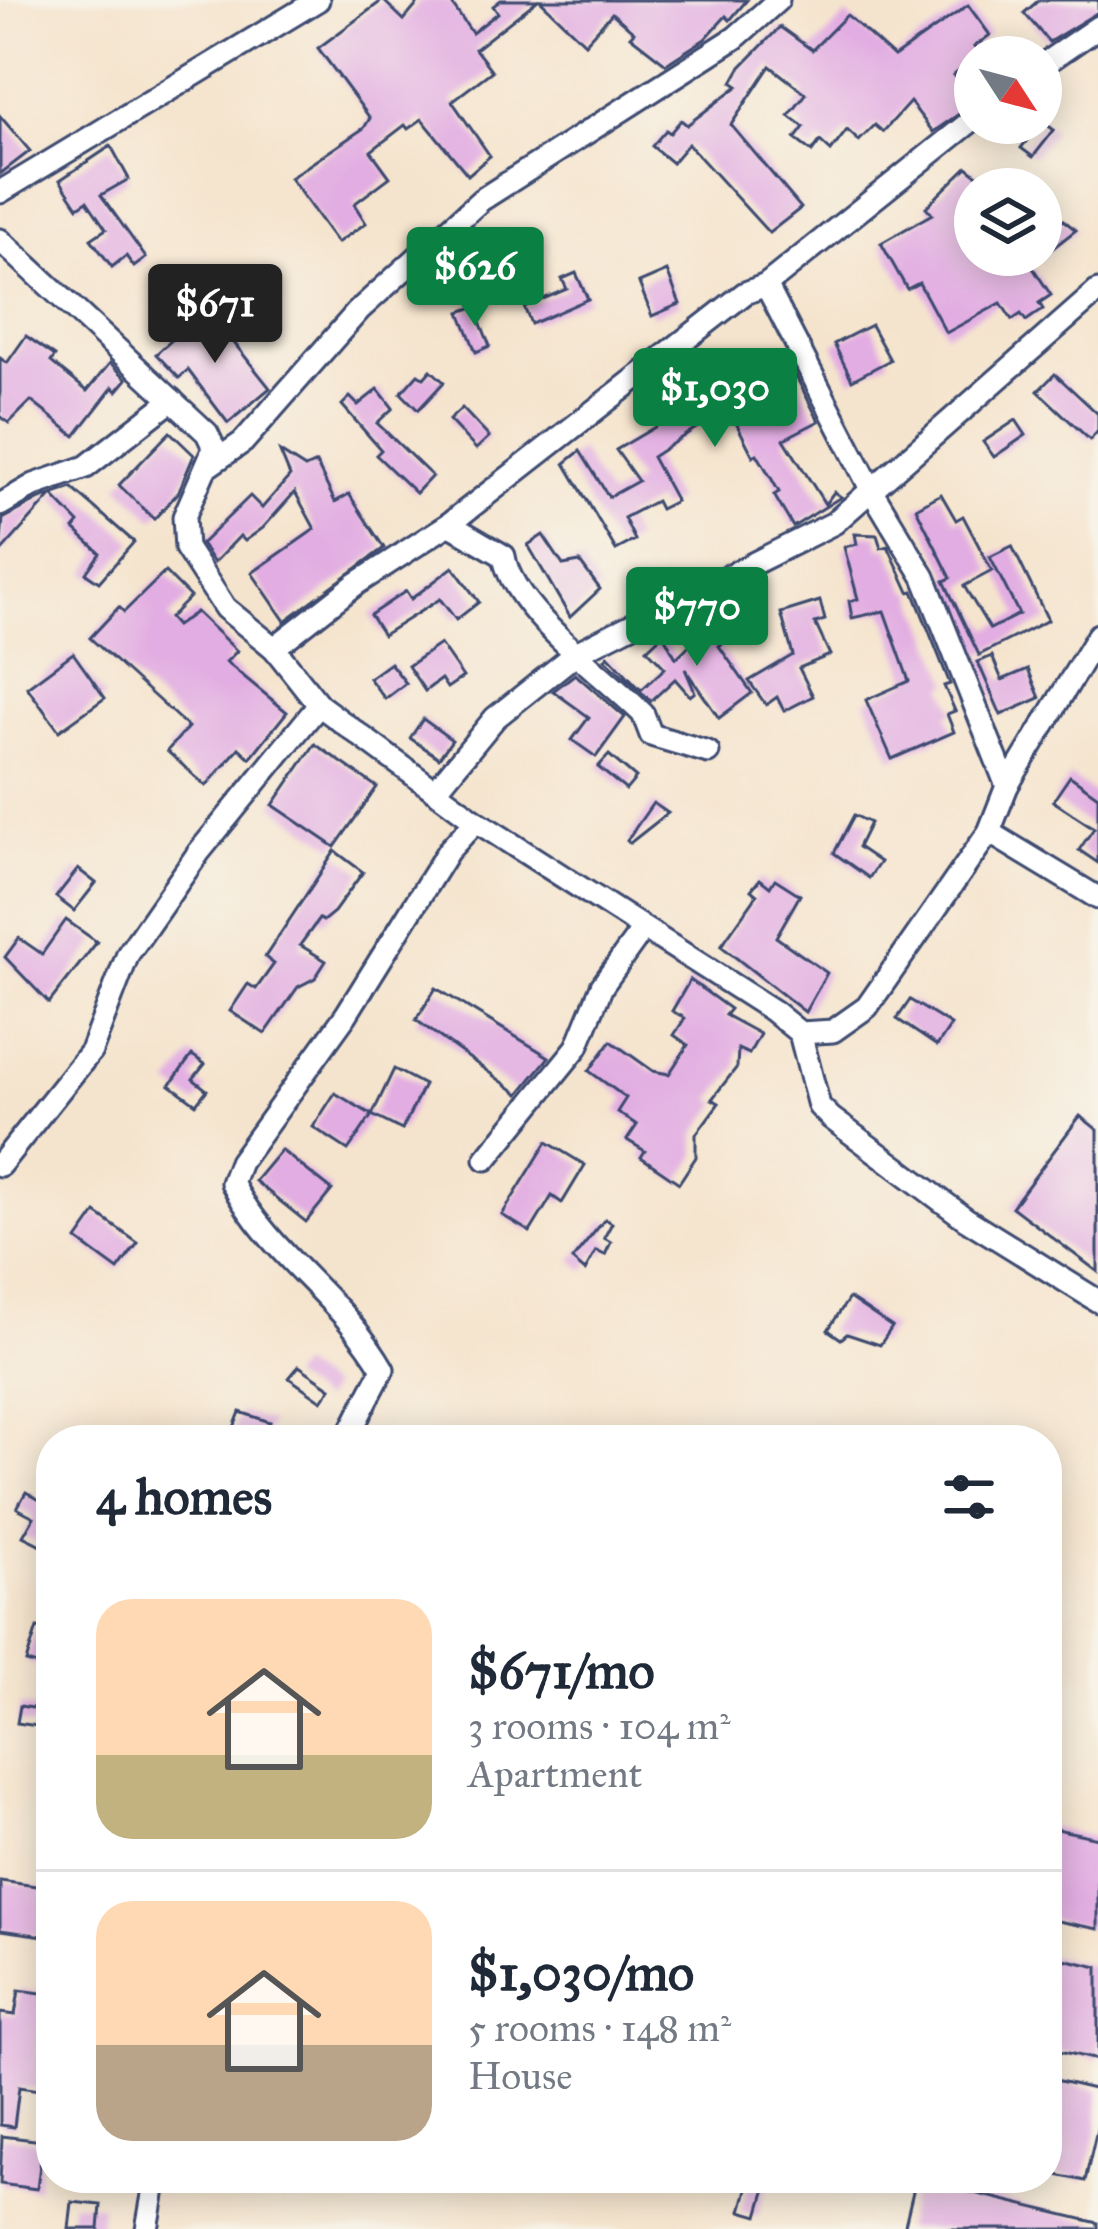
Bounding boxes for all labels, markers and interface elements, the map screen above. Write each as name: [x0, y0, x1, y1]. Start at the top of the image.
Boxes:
north arrow: [954, 36, 1062, 144]
map controls: [954, 36, 1062, 276]
button: layers: [954, 168, 1062, 276]
pin: $626: [404, 227, 546, 329]
text: $626: [434, 242, 516, 290]
pin: $671: [144, 264, 286, 366]
text: $671: [175, 279, 255, 327]
pin: $1,030: [617, 348, 813, 450]
text: $1,030: [660, 363, 770, 411]
pin: $770: [626, 567, 768, 669]
text: $770: [653, 582, 741, 630]
icon: filters: [936, 1464, 1002, 1530]
text: 4 homes: [96, 1466, 272, 1528]
text: $671/mo: [468, 1640, 655, 1702]
icon: home: [192, 1647, 336, 1791]
text: 3 rooms · 104 m²: [468, 1702, 731, 1750]
text: Apartment: [468, 1750, 642, 1798]
text: $1,030/mo: [468, 1942, 694, 2004]
icon: home: [192, 1949, 336, 2093]
text: 5 rooms · 148 m²: [468, 2004, 731, 2052]
text: House: [468, 2052, 572, 2100]

